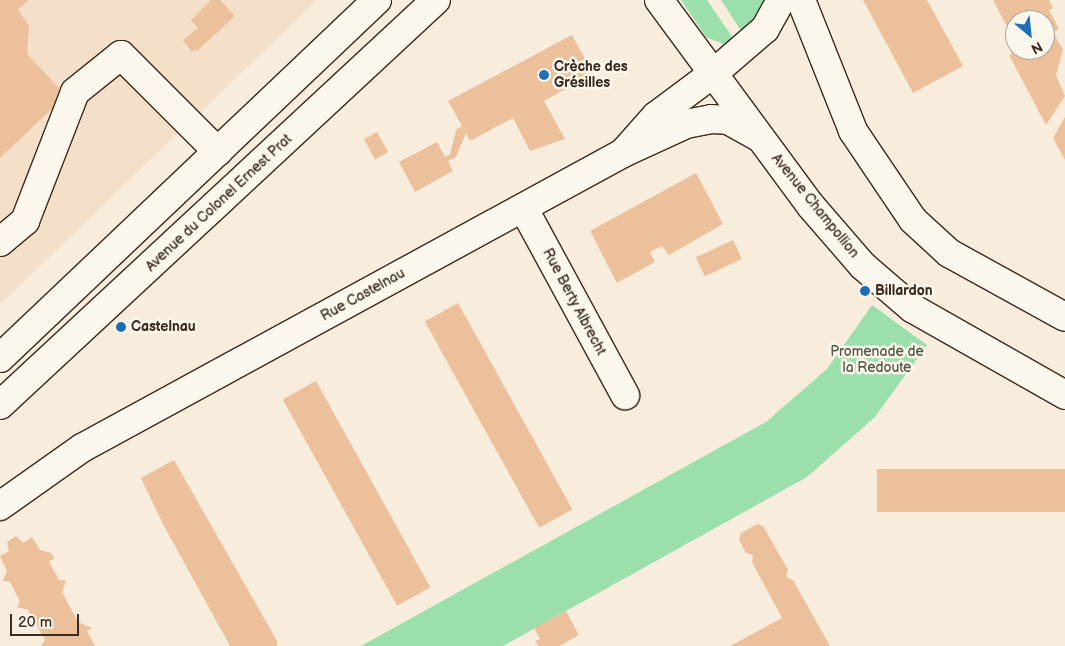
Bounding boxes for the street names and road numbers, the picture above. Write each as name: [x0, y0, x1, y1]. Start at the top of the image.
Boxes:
street label: Avenue du Colonel Ernest Prat: [142, 131, 296, 275]
street label: Avenue Champollion: [768, 150, 862, 262]
street label: Rue Berty Albrecht: [539, 245, 609, 359]
street label: Rue Castelnau: [318, 265, 408, 325]

